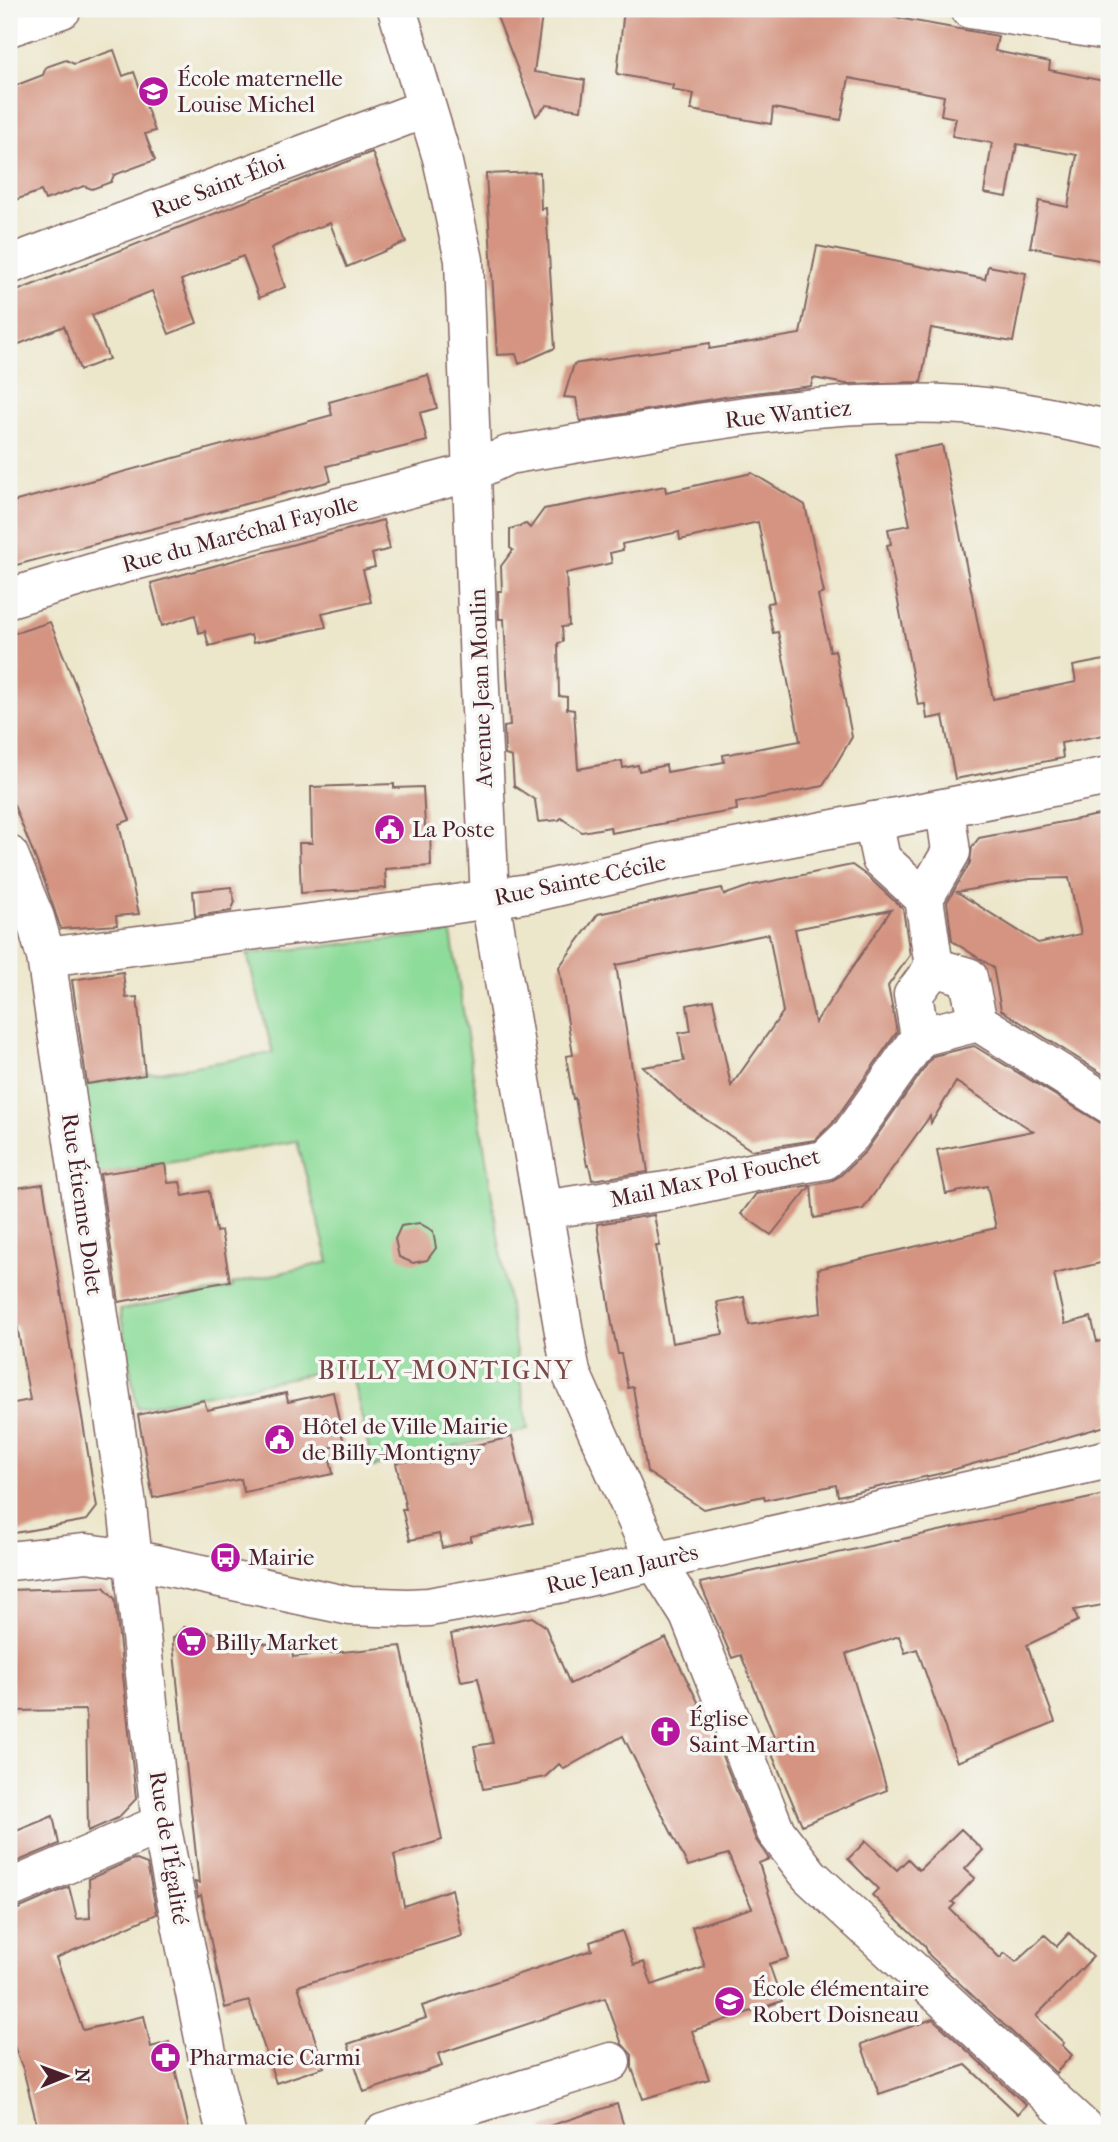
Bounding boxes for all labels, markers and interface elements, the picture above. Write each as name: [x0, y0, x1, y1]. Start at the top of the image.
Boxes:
place label: École maternelle Louise Michel: [177, 65, 343, 118]
school or university icon: École maternelle Louise Michel: [137, 74, 171, 108]
street label: Rue Saint-Éloi: [147, 148, 289, 224]
street label: Rue Wantiez: [724, 394, 852, 434]
street label: Rue du Maréchal Fayolle: [119, 489, 361, 579]
street label: Avenue Jean Moulin: [464, 587, 498, 789]
public building icon: La Poste: [372, 812, 406, 846]
place label: La Poste: [412, 816, 495, 843]
street label: Rue Sainte-Cécile: [492, 849, 668, 911]
street label: Rue Étienne Dolet: [56, 1111, 108, 1297]
street label: Mail Max Pol Fouchet: [608, 1143, 822, 1213]
district label: BILLY-MONTIGNY: [318, 1355, 574, 1386]
place label: Hôtel de Ville Mairie de Billy-Montigny: [302, 1413, 508, 1466]
public building icon: Hôtel de Ville Mairie de Billy-Montigny: [262, 1422, 296, 1456]
street label: Rue Jean Jaurès: [543, 1538, 701, 1600]
bus stop icon: Mairie: [208, 1540, 242, 1574]
place label: Mairie: [248, 1544, 314, 1571]
supermarket icon: Billy Market: [175, 1625, 209, 1659]
place label: Billy Market: [215, 1629, 339, 1656]
place label: Église Saint-Martin: [689, 1705, 816, 1758]
church icon: Église Saint-Martin: [649, 1714, 683, 1748]
street label: Rue de l'Égalité: [144, 1769, 194, 1927]
place label: École élémentaire Robert Doisneau: [752, 1975, 929, 2028]
school or university icon: École élémentaire Robert Doisneau: [712, 1984, 746, 2018]
north arrow: [32, 2040, 102, 2110]
pharmacy icon: Pharmacie Carmi: [149, 2040, 183, 2074]
place label: Pharmacie Carmi: [189, 2044, 361, 2071]
text: N: [71, 2068, 93, 2084]

